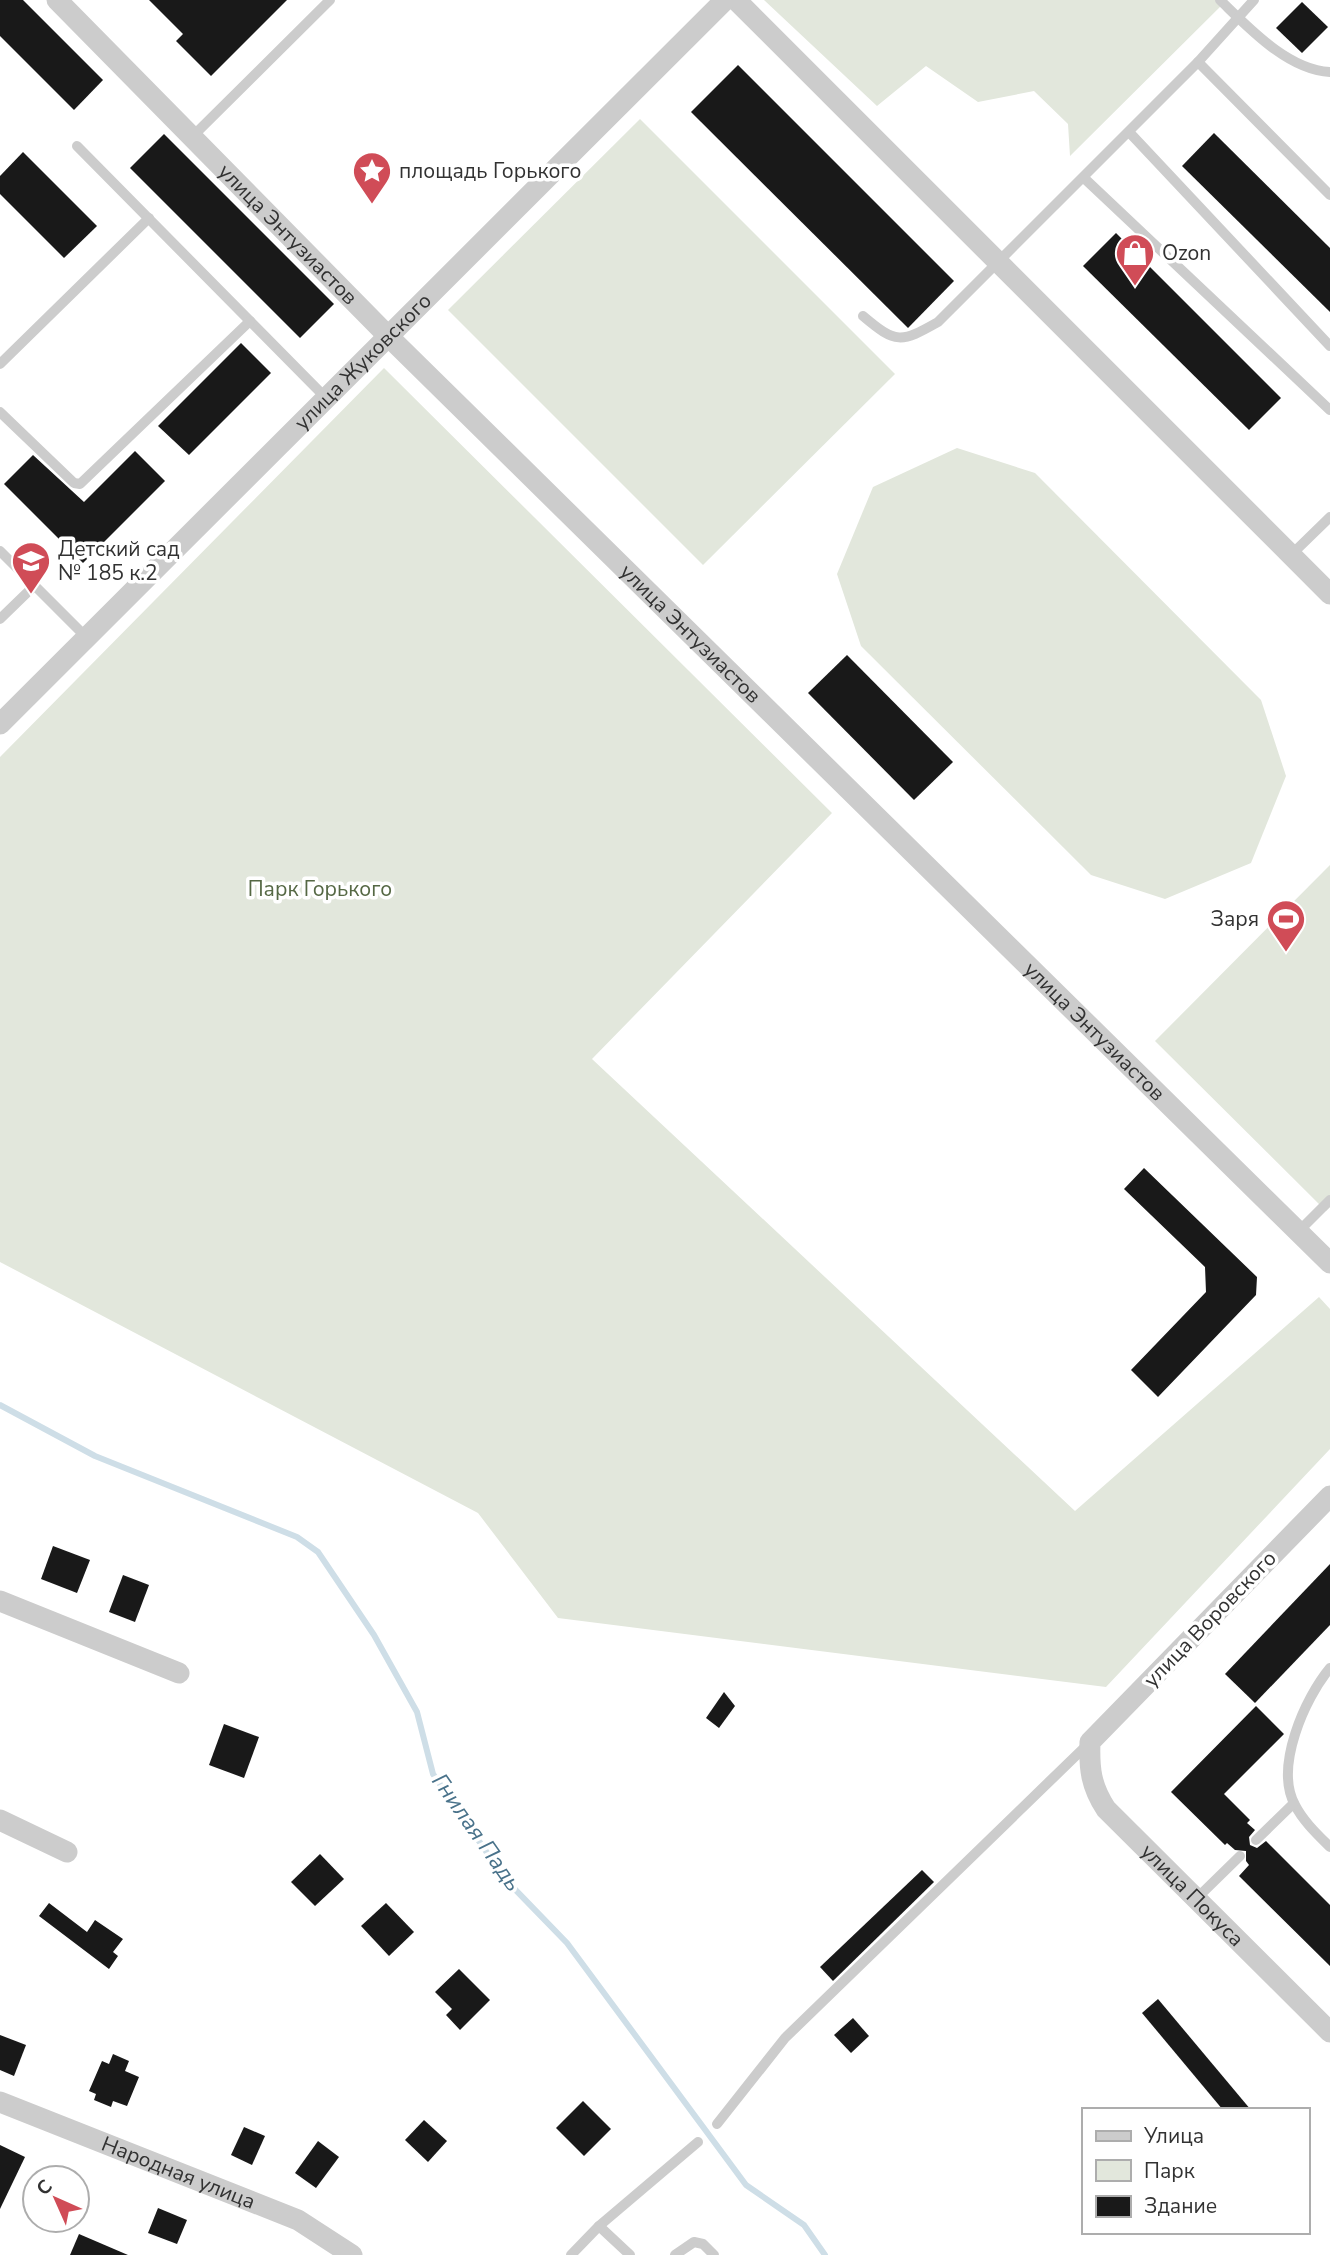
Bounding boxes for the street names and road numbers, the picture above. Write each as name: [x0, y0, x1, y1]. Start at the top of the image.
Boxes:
street label: улица Энтузиастов: [212, 158, 364, 311]
street label: улица Жуковского: [288, 287, 438, 436]
street label: улица Энтузиастов: [614, 558, 767, 709]
street label: улица Энтузиастов: [1018, 956, 1171, 1107]
street label: улица Воровского: [1137, 1545, 1283, 1693]
street label: улица Покуса: [1135, 1838, 1250, 1953]
street label: Народная улица: [98, 2130, 259, 2216]

